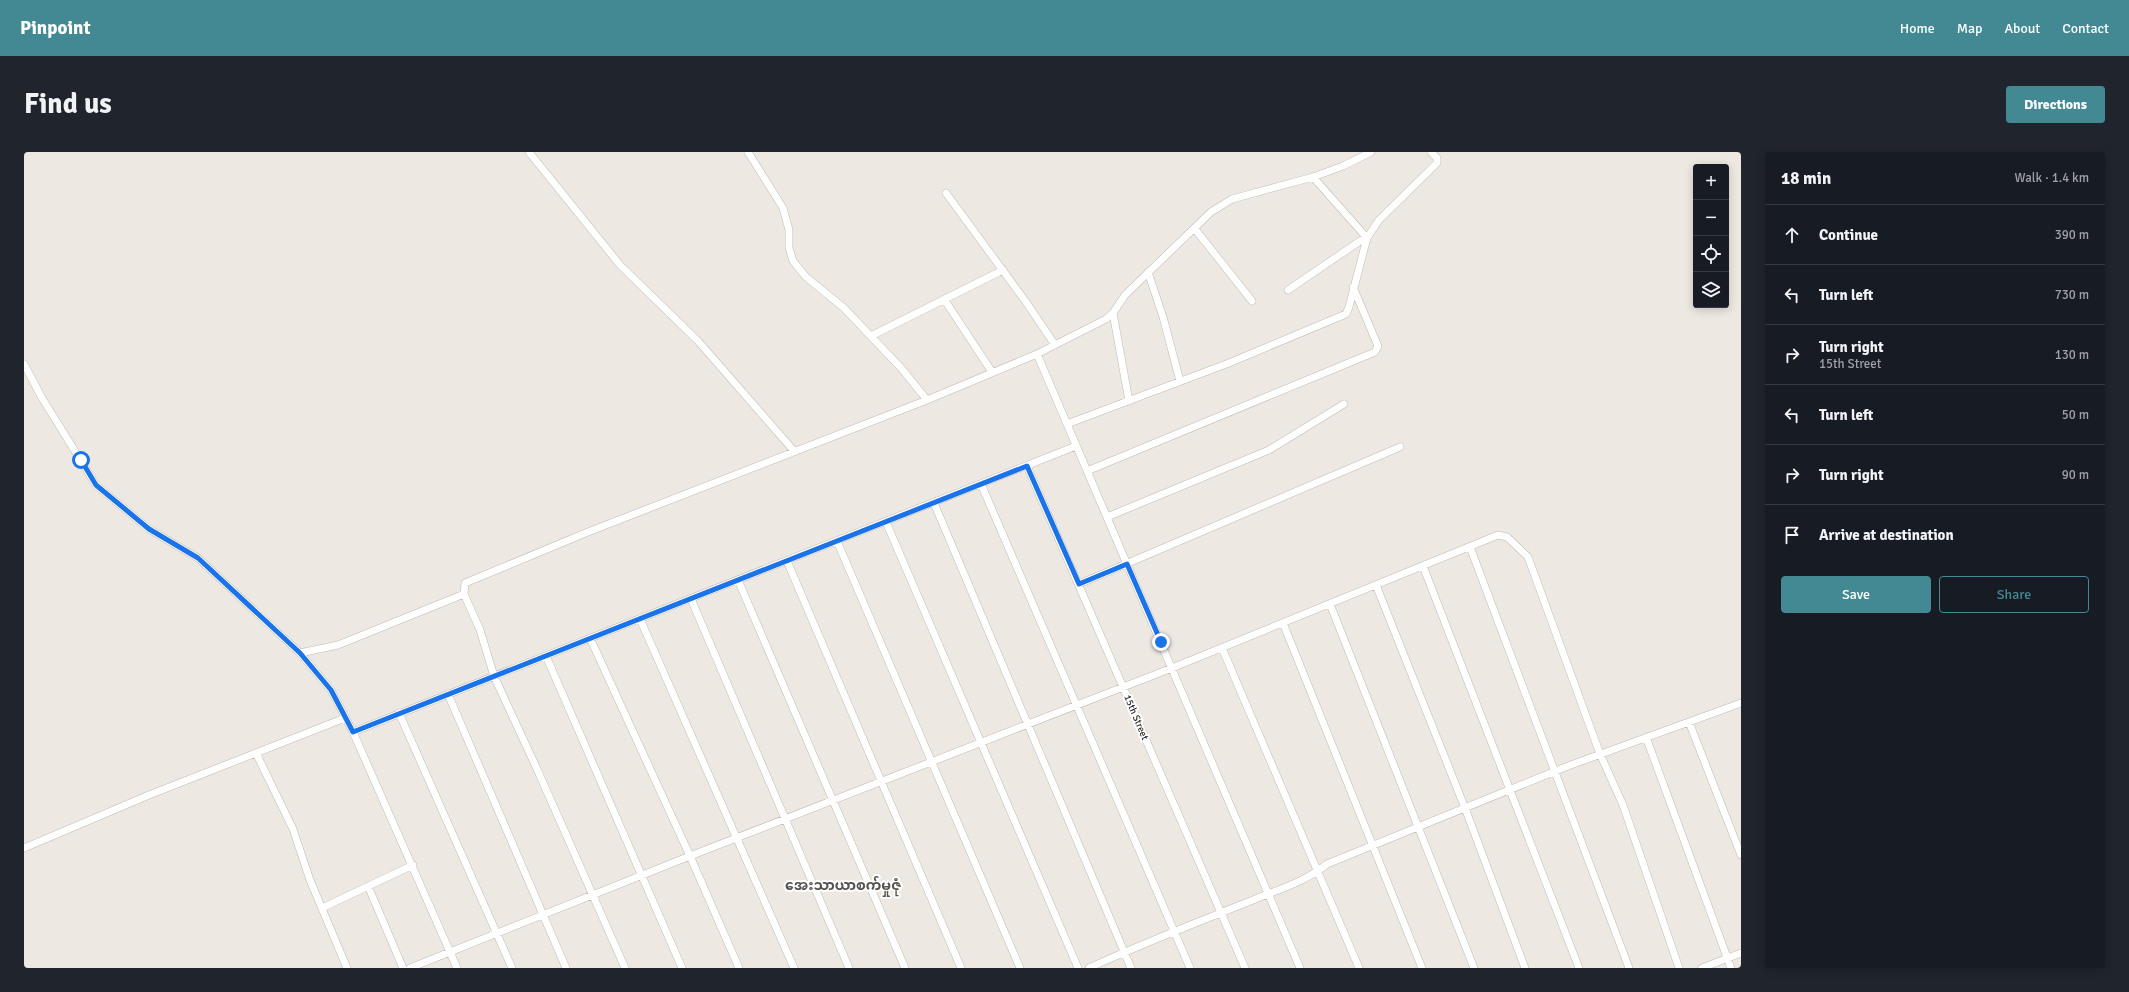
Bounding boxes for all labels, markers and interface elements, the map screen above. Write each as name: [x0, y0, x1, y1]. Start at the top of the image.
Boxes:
text: Pinpoint: [20, 16, 91, 40]
text: Home: [1900, 20, 1935, 37]
text: Map: [1957, 20, 1982, 37]
text: About: [2004, 20, 2040, 37]
text: Contact: [2062, 20, 2109, 37]
button: Directions: [2006, 86, 2105, 123]
text: Find us: [24, 87, 112, 121]
map controls: [1693, 164, 1729, 308]
button: +: [1693, 164, 1729, 200]
text: 18 min: [1781, 168, 1831, 189]
text: Walk · 1.4 km: [2015, 170, 2089, 186]
button: −: [1693, 200, 1729, 236]
icon: ahead: [1781, 224, 1803, 246]
text: Continue: [1819, 226, 1878, 244]
text: 390 m: [2055, 227, 2089, 243]
button: locate: [1693, 236, 1729, 272]
button: layers: [1693, 272, 1729, 308]
icon: left: [1781, 284, 1803, 306]
text: Turn left: [1819, 286, 1873, 304]
text: 730 m: [2055, 287, 2089, 303]
text: Turn right: [1819, 338, 1884, 356]
icon: right: [1781, 344, 1803, 366]
text: 130 m: [2055, 347, 2089, 363]
text: 15th Street: [1819, 356, 1881, 372]
icon: left: [1781, 404, 1803, 426]
text: Turn left: [1819, 406, 1873, 424]
text: 50 m: [2062, 407, 2089, 423]
route start: [72, 451, 90, 469]
icon: right: [1781, 464, 1803, 486]
text: Turn right: [1819, 466, 1884, 484]
text: 90 m: [2062, 467, 2089, 483]
icon: arrive: [1781, 524, 1803, 546]
text: Arrive at destination: [1819, 526, 1954, 544]
button: Save: [1781, 576, 1931, 613]
button: Share: [1939, 576, 2089, 613]
route end: [1152, 633, 1170, 651]
street label: 15th Street: [1121, 693, 1151, 742]
district label: အေးသာယာစက်မှုဇုံ: [785, 875, 901, 897]

